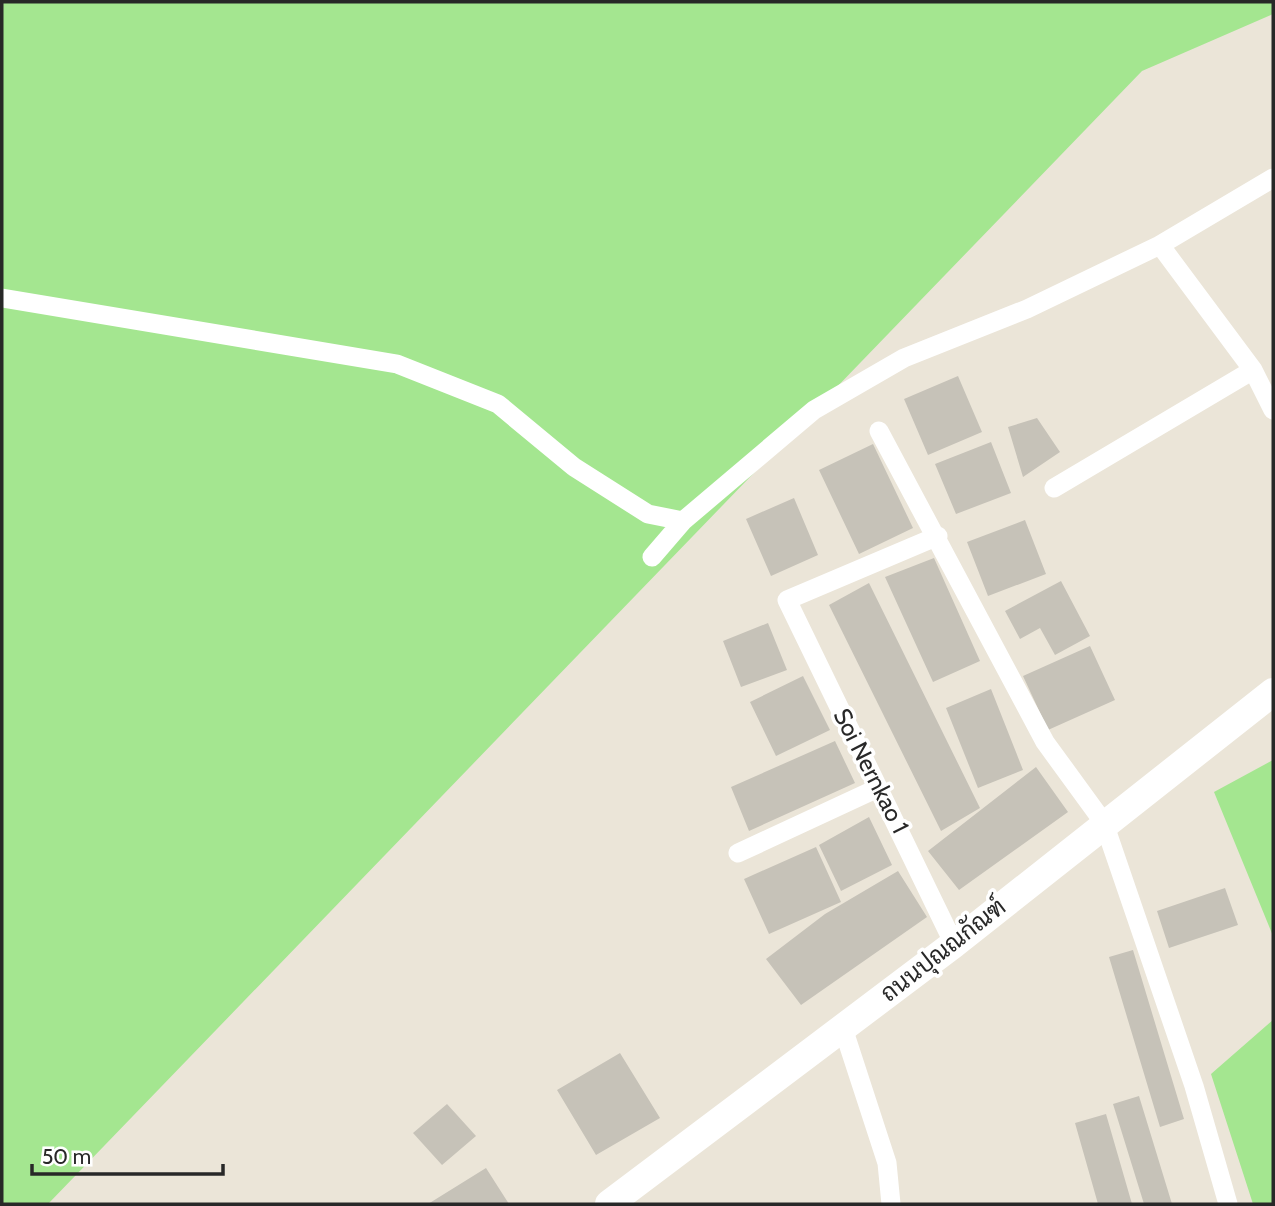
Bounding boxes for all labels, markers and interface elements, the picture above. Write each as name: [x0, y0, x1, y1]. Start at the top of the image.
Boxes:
street label: Soi Nernkao 1: [828, 704, 915, 838]
street label: ถนนปุณณกัณฑ์: [874, 891, 1012, 1009]
scale bar: [32, 1132, 222, 1176]
text: 50 m: [42, 1144, 91, 1169]

